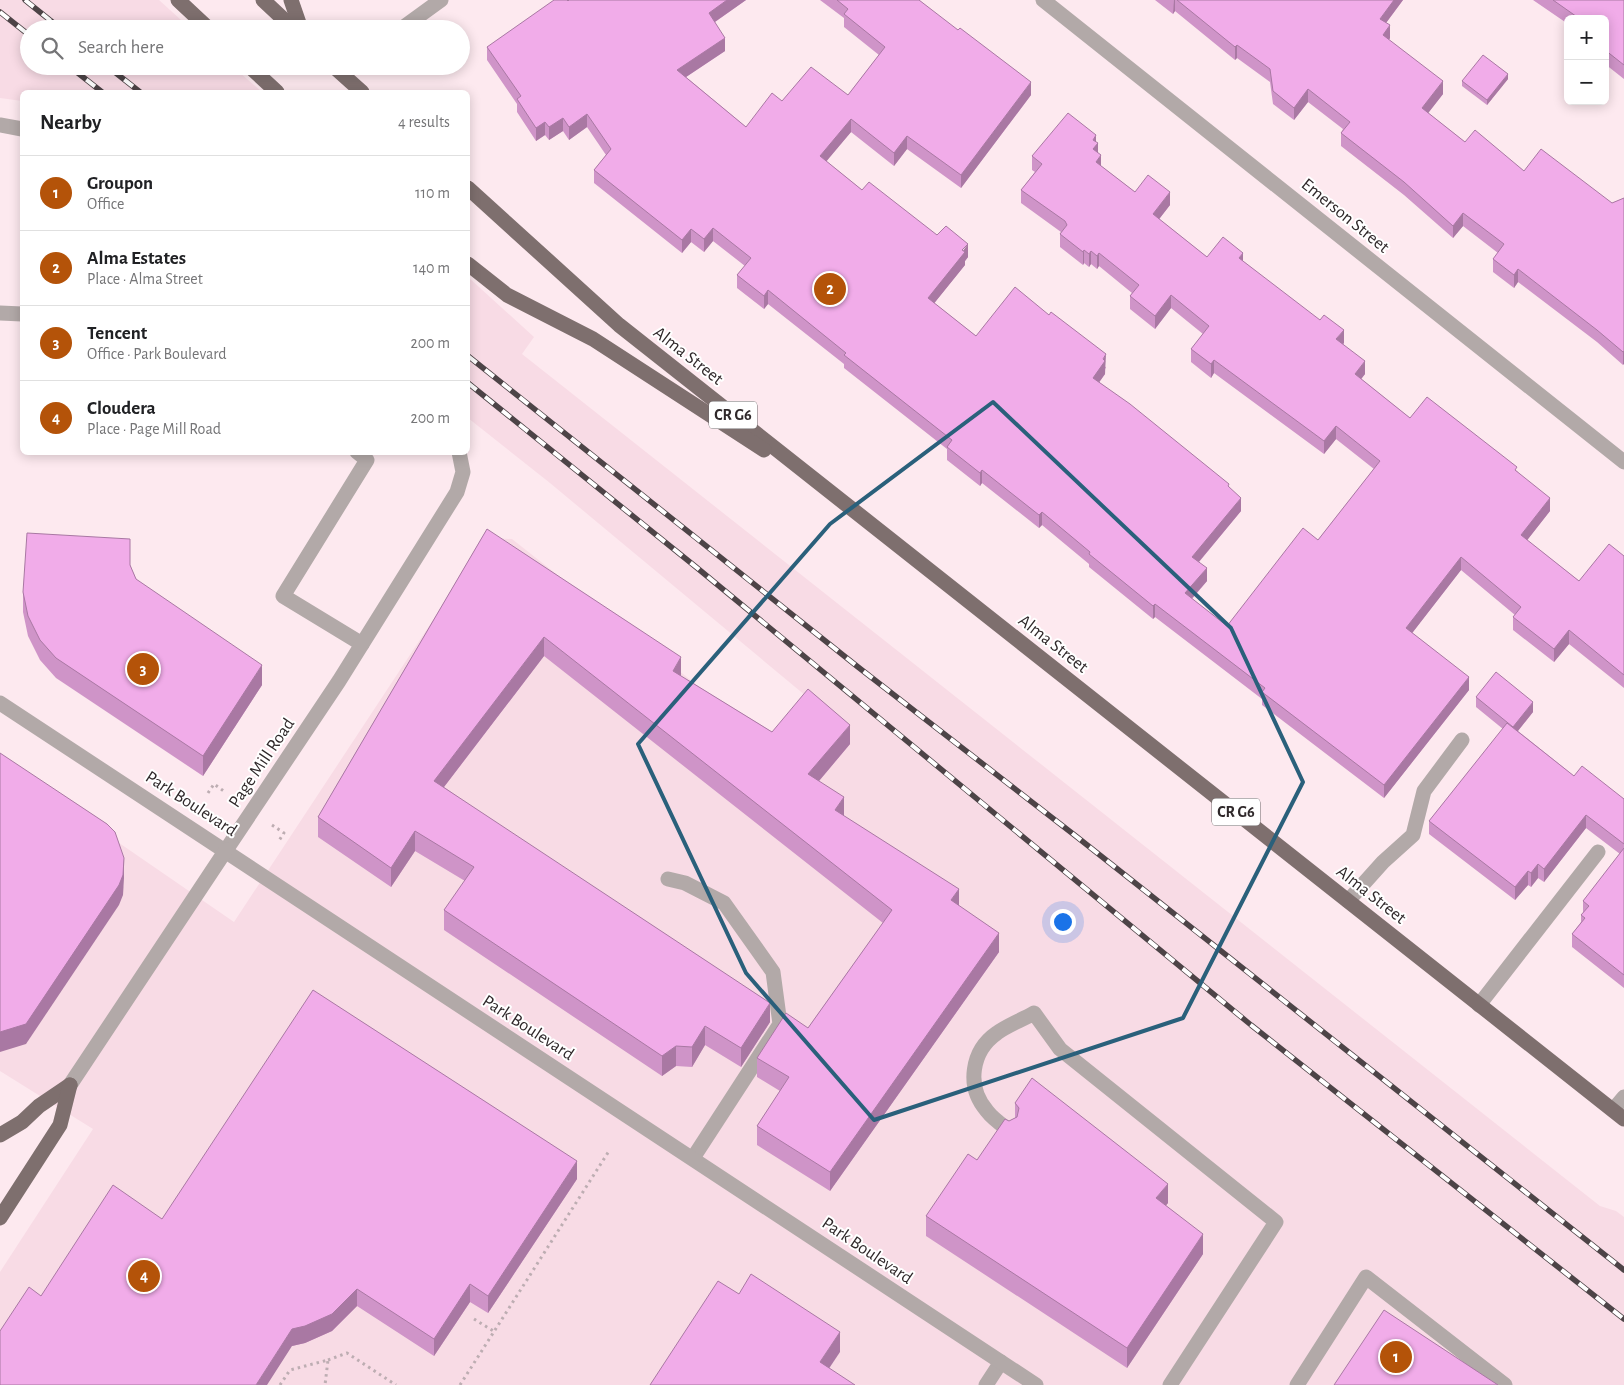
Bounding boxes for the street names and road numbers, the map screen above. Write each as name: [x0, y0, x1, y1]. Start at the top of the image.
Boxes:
street label: Emerson Street: [1298, 175, 1392, 257]
street label: Alma Street: [650, 323, 726, 389]
road number: CR G6: [709, 402, 757, 428]
street label: Alma Street: [1015, 611, 1091, 677]
street label: Page Mill Road: [226, 715, 298, 811]
street label: Park Boulevard: [142, 768, 240, 840]
road number: CR G6: [1212, 799, 1260, 826]
street label: Alma Street: [1333, 862, 1409, 928]
street label: Park Boulevard: [479, 992, 577, 1064]
street label: Park Boulevard: [818, 1214, 916, 1288]

